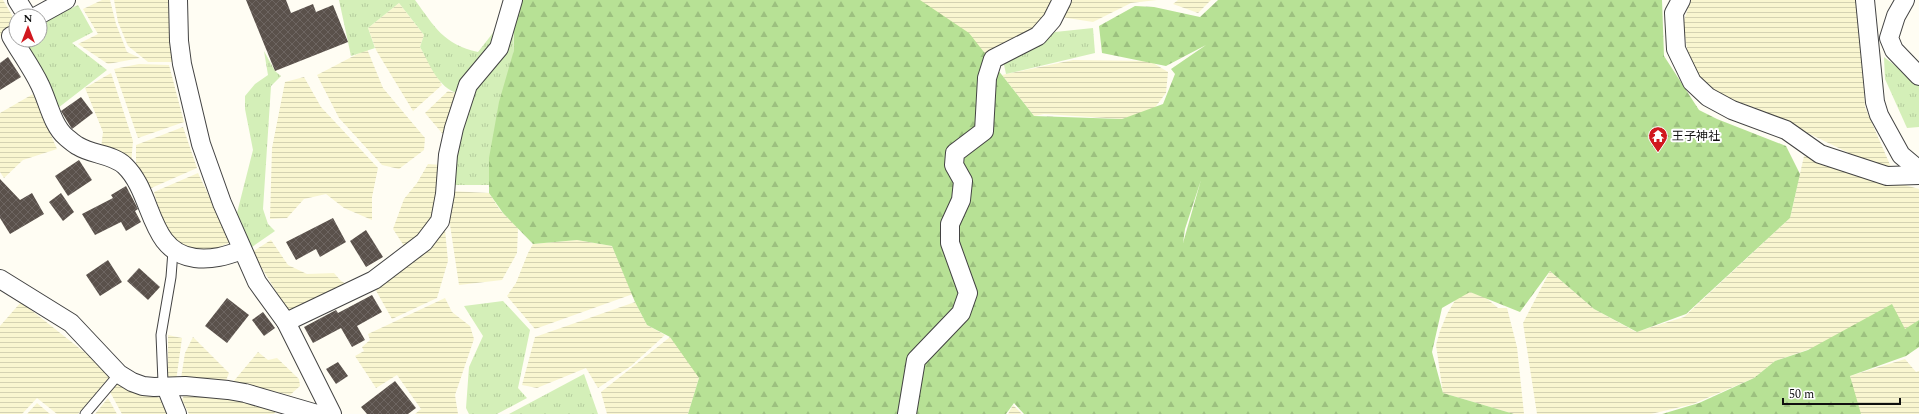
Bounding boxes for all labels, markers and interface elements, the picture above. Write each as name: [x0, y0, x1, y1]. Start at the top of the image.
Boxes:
north arrow: [8, 8, 48, 48]
text: N: [24, 10, 33, 27]
temple icon: 王子神社: [1647, 125, 1669, 153]
place label: 王子神社: [1672, 127, 1720, 146]
scale bar: [1783, 380, 1900, 406]
text: 50 m: [1789, 385, 1814, 404]

